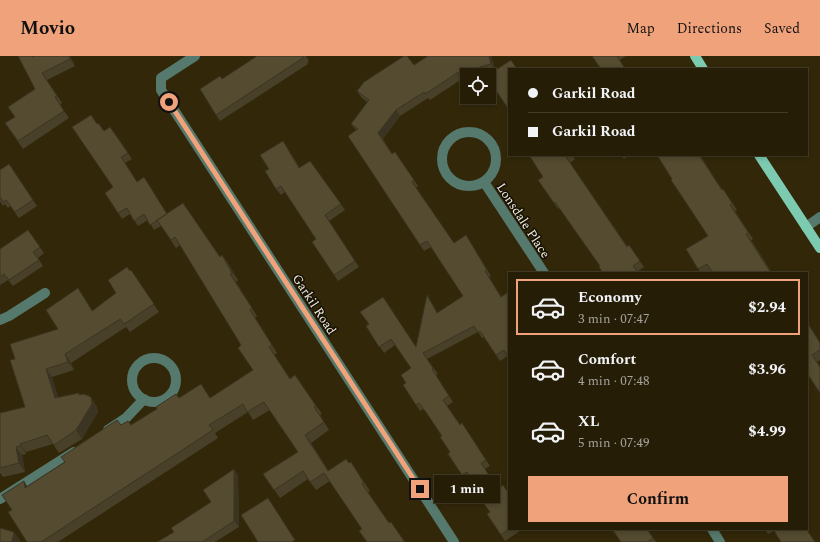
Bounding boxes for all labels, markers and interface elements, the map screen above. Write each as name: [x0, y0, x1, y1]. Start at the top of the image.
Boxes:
text: Movio: [20, 14, 75, 43]
text: Map: [627, 18, 655, 39]
text: Directions: [677, 18, 742, 39]
text: Saved: [764, 18, 800, 39]
map controls: [460, 68, 496, 104]
button: locate: [460, 68, 496, 104]
text: Garkil Road: [552, 82, 636, 105]
route start: [160, 93, 178, 111]
text: Garkil Road: [552, 120, 636, 143]
street label: Lonsdale Place: [491, 179, 555, 262]
street label: Garkil Road: [287, 270, 341, 339]
text: Economy: [578, 286, 642, 309]
icon: car: [530, 289, 566, 325]
text: $2.94: [748, 296, 786, 319]
text: 3 min · 07:47: [578, 309, 650, 329]
text: Comfort: [578, 348, 636, 371]
icon: car: [530, 351, 566, 387]
text: $3.96: [748, 358, 786, 381]
text: 4 min · 07:48: [578, 371, 650, 391]
text: XL: [578, 410, 599, 433]
icon: car: [530, 413, 566, 449]
text: $4.99: [748, 420, 786, 443]
text: 5 min · 07:49: [578, 433, 650, 453]
callout: 1 min: [434, 475, 500, 503]
button: Confirm: [528, 476, 788, 522]
text: 1 min: [450, 479, 484, 499]
route end: [411, 480, 429, 498]

